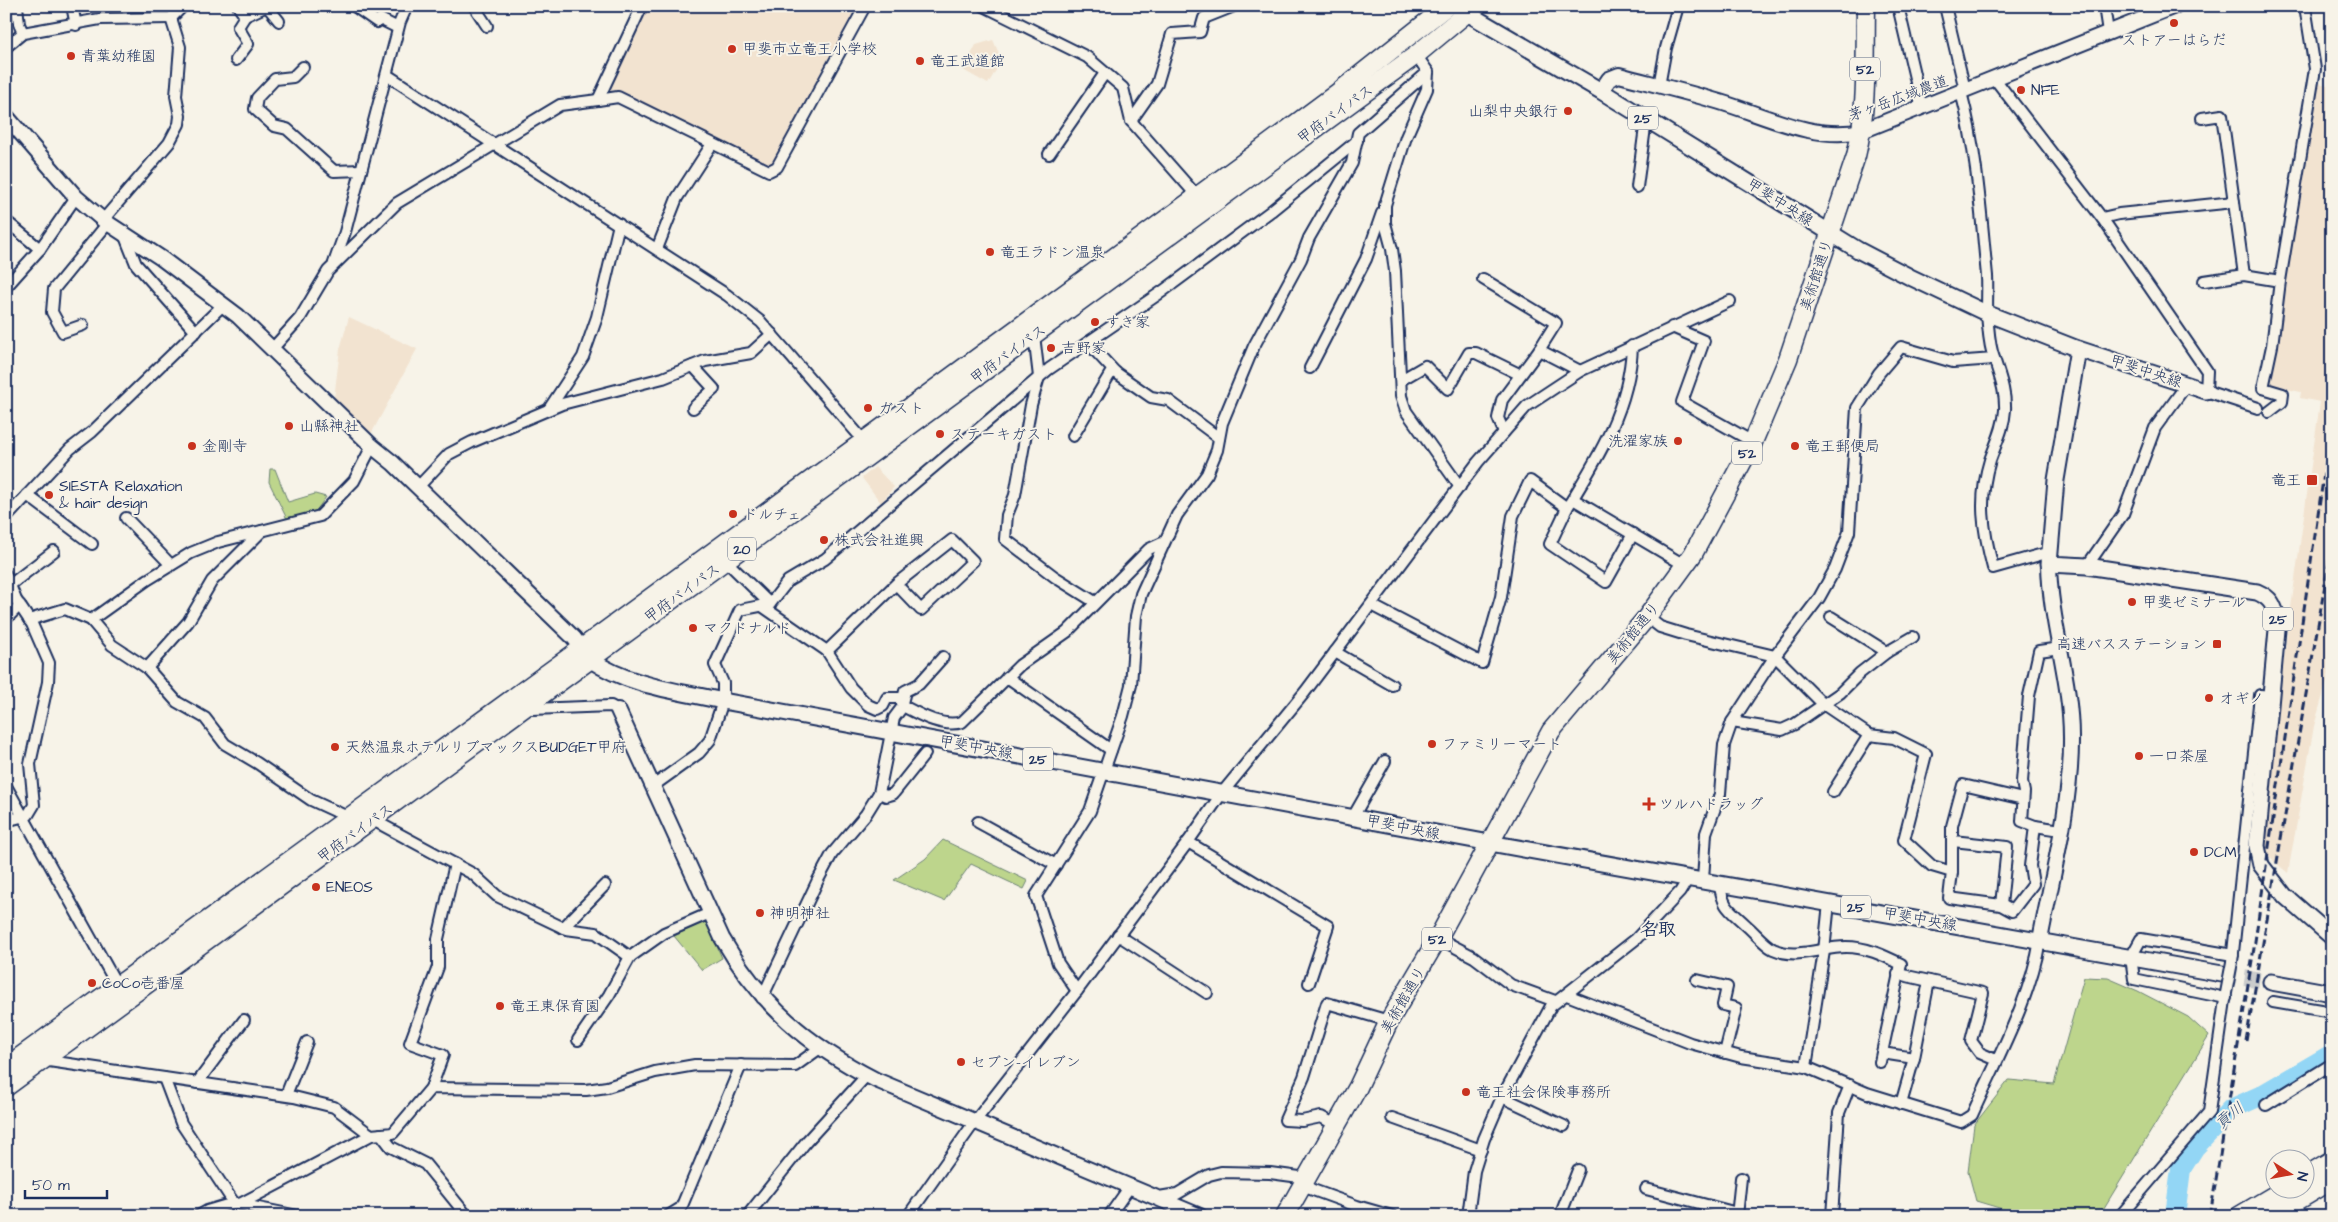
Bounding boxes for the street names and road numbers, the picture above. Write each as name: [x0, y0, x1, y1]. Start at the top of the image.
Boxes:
road number: 52: [1850, 58, 1880, 80]
street label: 茅ヶ岳広域農道: [1845, 71, 1951, 126]
street label: 甲府バイパス: [1293, 80, 1378, 149]
road number: 25: [1628, 106, 1658, 130]
street label: 甲斐中央線: [1742, 174, 1817, 231]
street label: 美術館通り: [1795, 236, 1838, 314]
street label: 甲府バイパス: [966, 320, 1051, 389]
street label: 甲斐中央線: [2107, 350, 2185, 393]
road number: 52: [1732, 442, 1762, 464]
road number: 20: [728, 538, 756, 560]
street label: 甲府バイパス: [640, 559, 725, 628]
street label: 美術館通り: [1602, 598, 1665, 669]
road number: 25: [2263, 608, 2293, 630]
street label: 甲斐中央線: [937, 731, 1015, 764]
road number: 25: [1023, 748, 1053, 771]
street label: 甲府バイパス: [313, 799, 398, 868]
street label: 甲斐中央線: [1364, 810, 1442, 845]
road number: 25: [1841, 896, 1871, 919]
street label: 甲斐中央線: [1881, 903, 1959, 936]
road number: 52: [1422, 928, 1452, 951]
street label: 美術館通り: [1376, 963, 1431, 1038]

